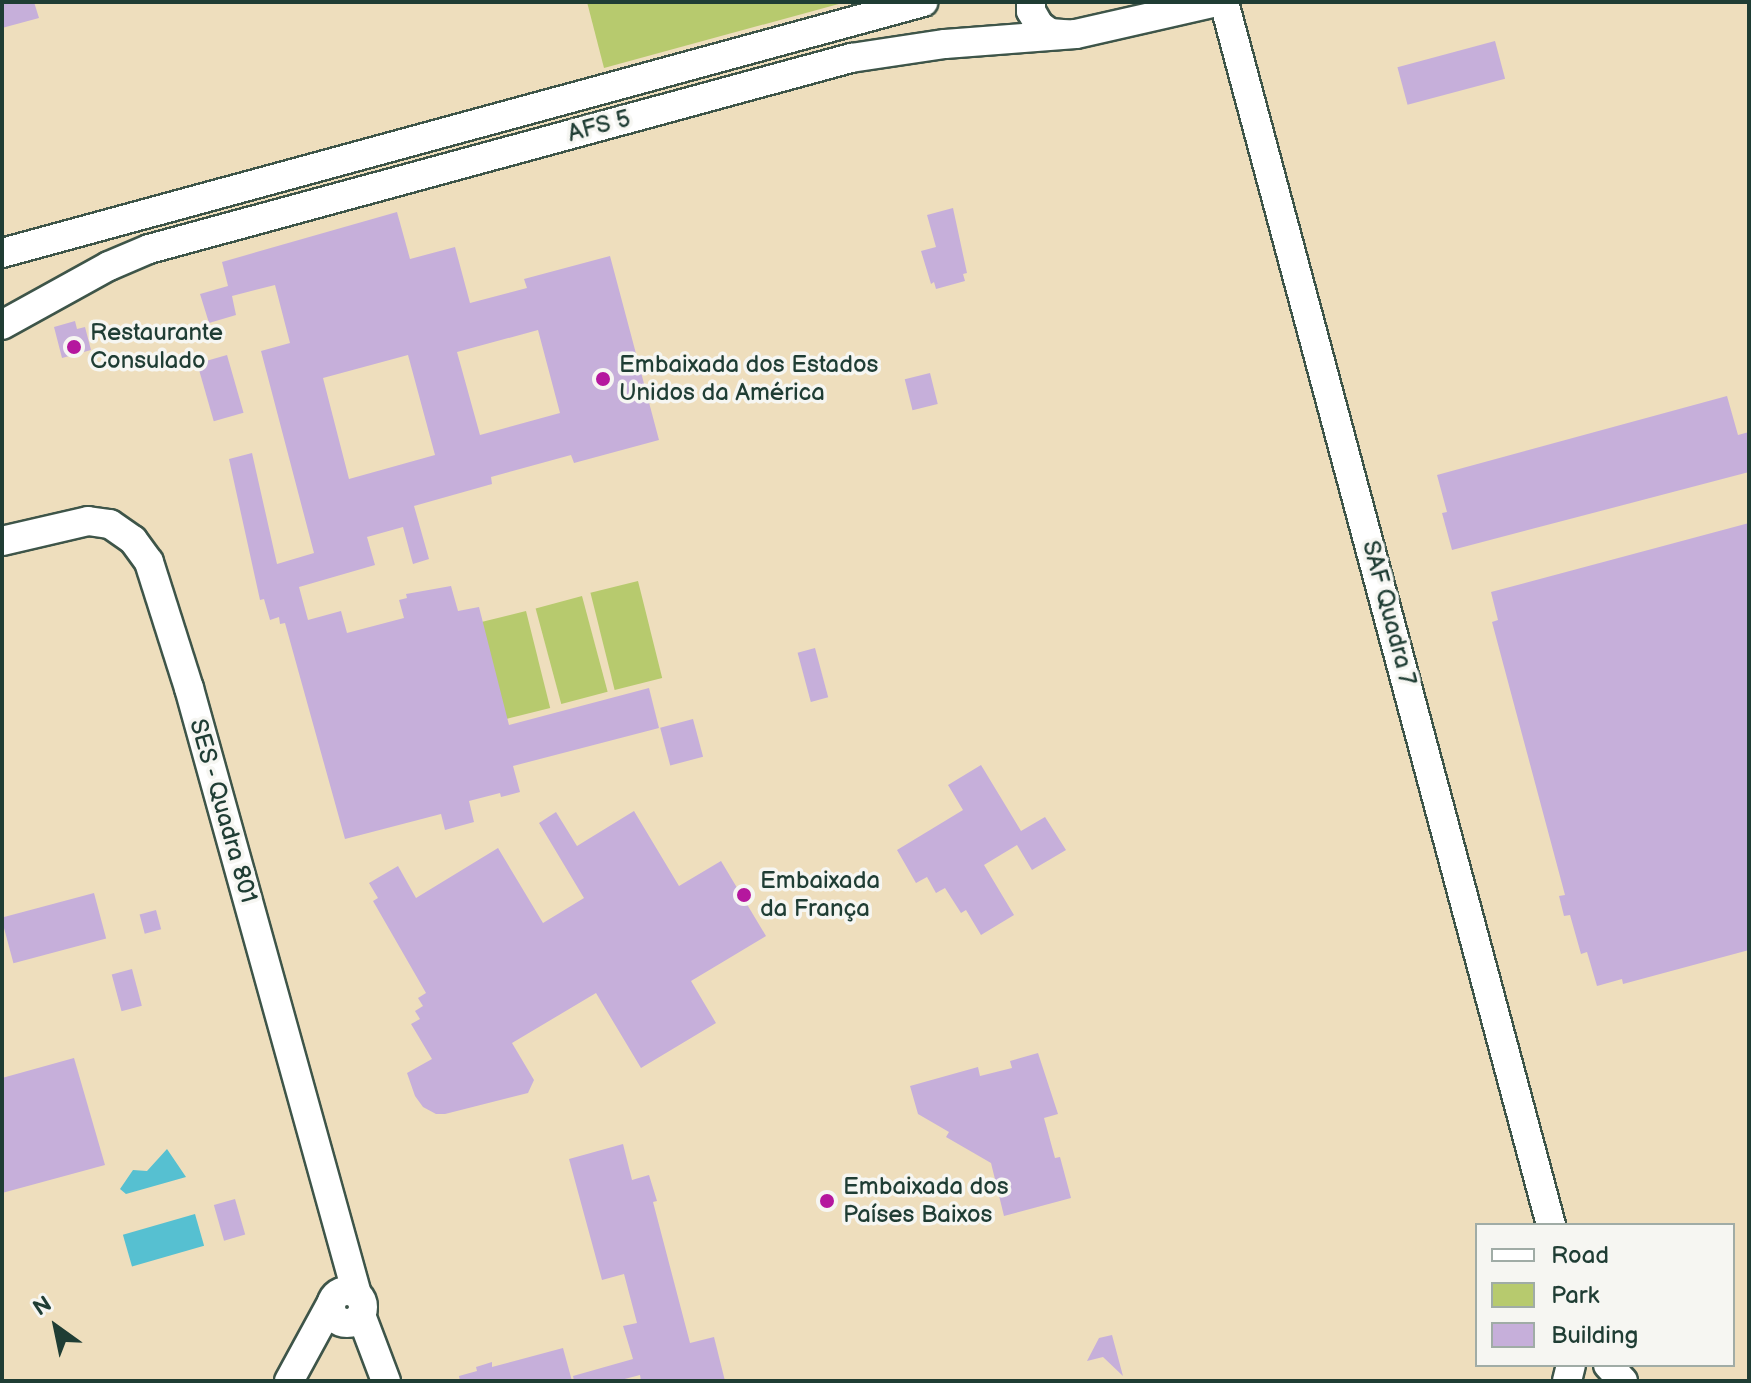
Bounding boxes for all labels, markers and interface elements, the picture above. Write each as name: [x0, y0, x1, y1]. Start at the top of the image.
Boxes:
street label: AFS 5: [564, 104, 634, 148]
place label: Restaurante Consulado: [90, 319, 223, 375]
marker: Restaurante Consulado: [65, 338, 83, 356]
place label: Embaixada dos Estados Unidos da América: [619, 351, 878, 407]
marker: Embaixada dos Estados Unidos da América: [594, 370, 612, 388]
street label: SAF Quadra 7: [1356, 537, 1422, 689]
street label: SES - Quadra 801: [183, 715, 263, 907]
place label: Embaixada da França: [760, 867, 880, 923]
marker: Embaixada da França: [735, 886, 753, 904]
place label: Embaixada dos Países Baixos: [843, 1173, 1009, 1229]
marker: Embaixada dos Países Baixos: [818, 1192, 836, 1210]
legend: [1475, 1223, 1735, 1367]
text: Road: [1551, 1241, 1609, 1270]
text: Park: [1551, 1281, 1599, 1310]
north arrow: [16, 1287, 96, 1367]
text: N: [28, 1291, 57, 1322]
text: Building: [1551, 1321, 1638, 1350]

